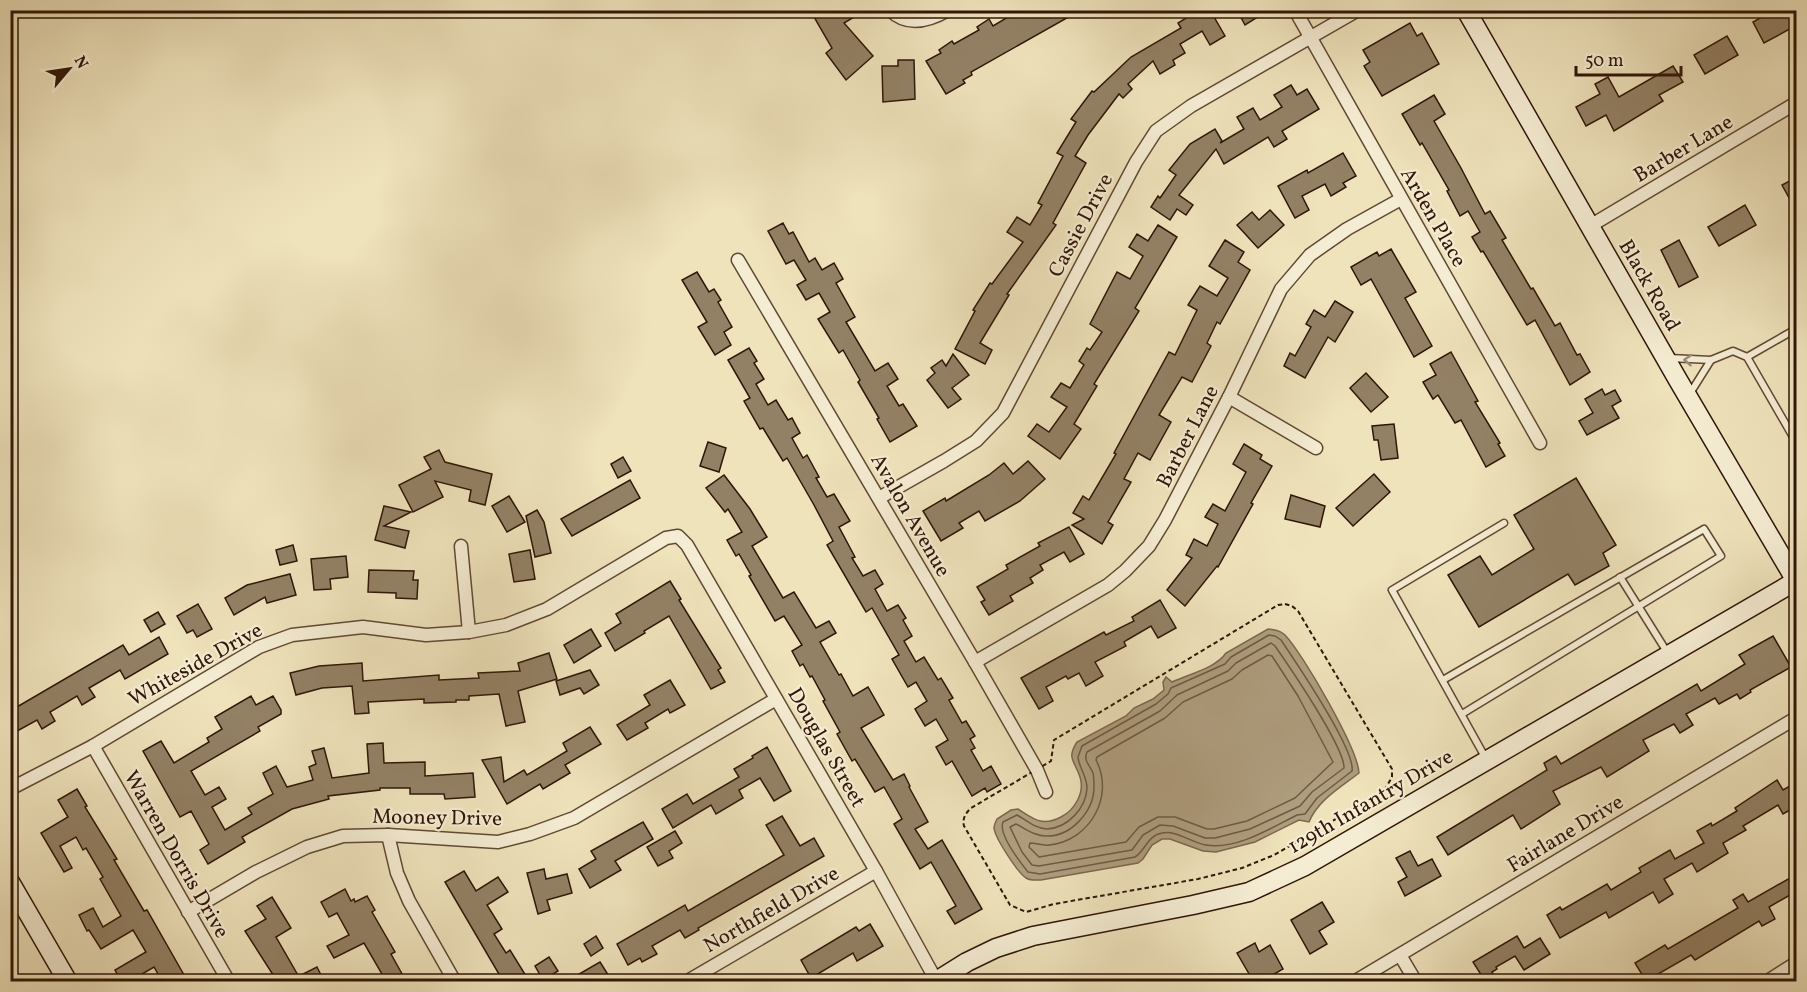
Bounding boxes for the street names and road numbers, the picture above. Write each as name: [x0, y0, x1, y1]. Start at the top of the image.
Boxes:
street label: Barber Lane: [1629, 108, 1739, 190]
street label: Arden Place: [1393, 163, 1473, 273]
street label: Cassie Drive: [1042, 169, 1121, 283]
street label: Black Road: [1611, 234, 1687, 337]
street label: Barber Lane: [1150, 380, 1227, 493]
street label: Avalon Avenue: [863, 449, 957, 583]
street label: Whiteside Drive: [123, 616, 268, 714]
street label: Douglas Street: [780, 682, 872, 813]
street label: 129th Infantry Drive: [1283, 743, 1459, 862]
street label: Warren Dorris Drive: [116, 766, 236, 944]
street label: Fairlane Drive: [1502, 788, 1629, 880]
street label: Mooney Drive: [372, 803, 502, 834]
street label: Northfield Drive: [699, 860, 845, 961]

